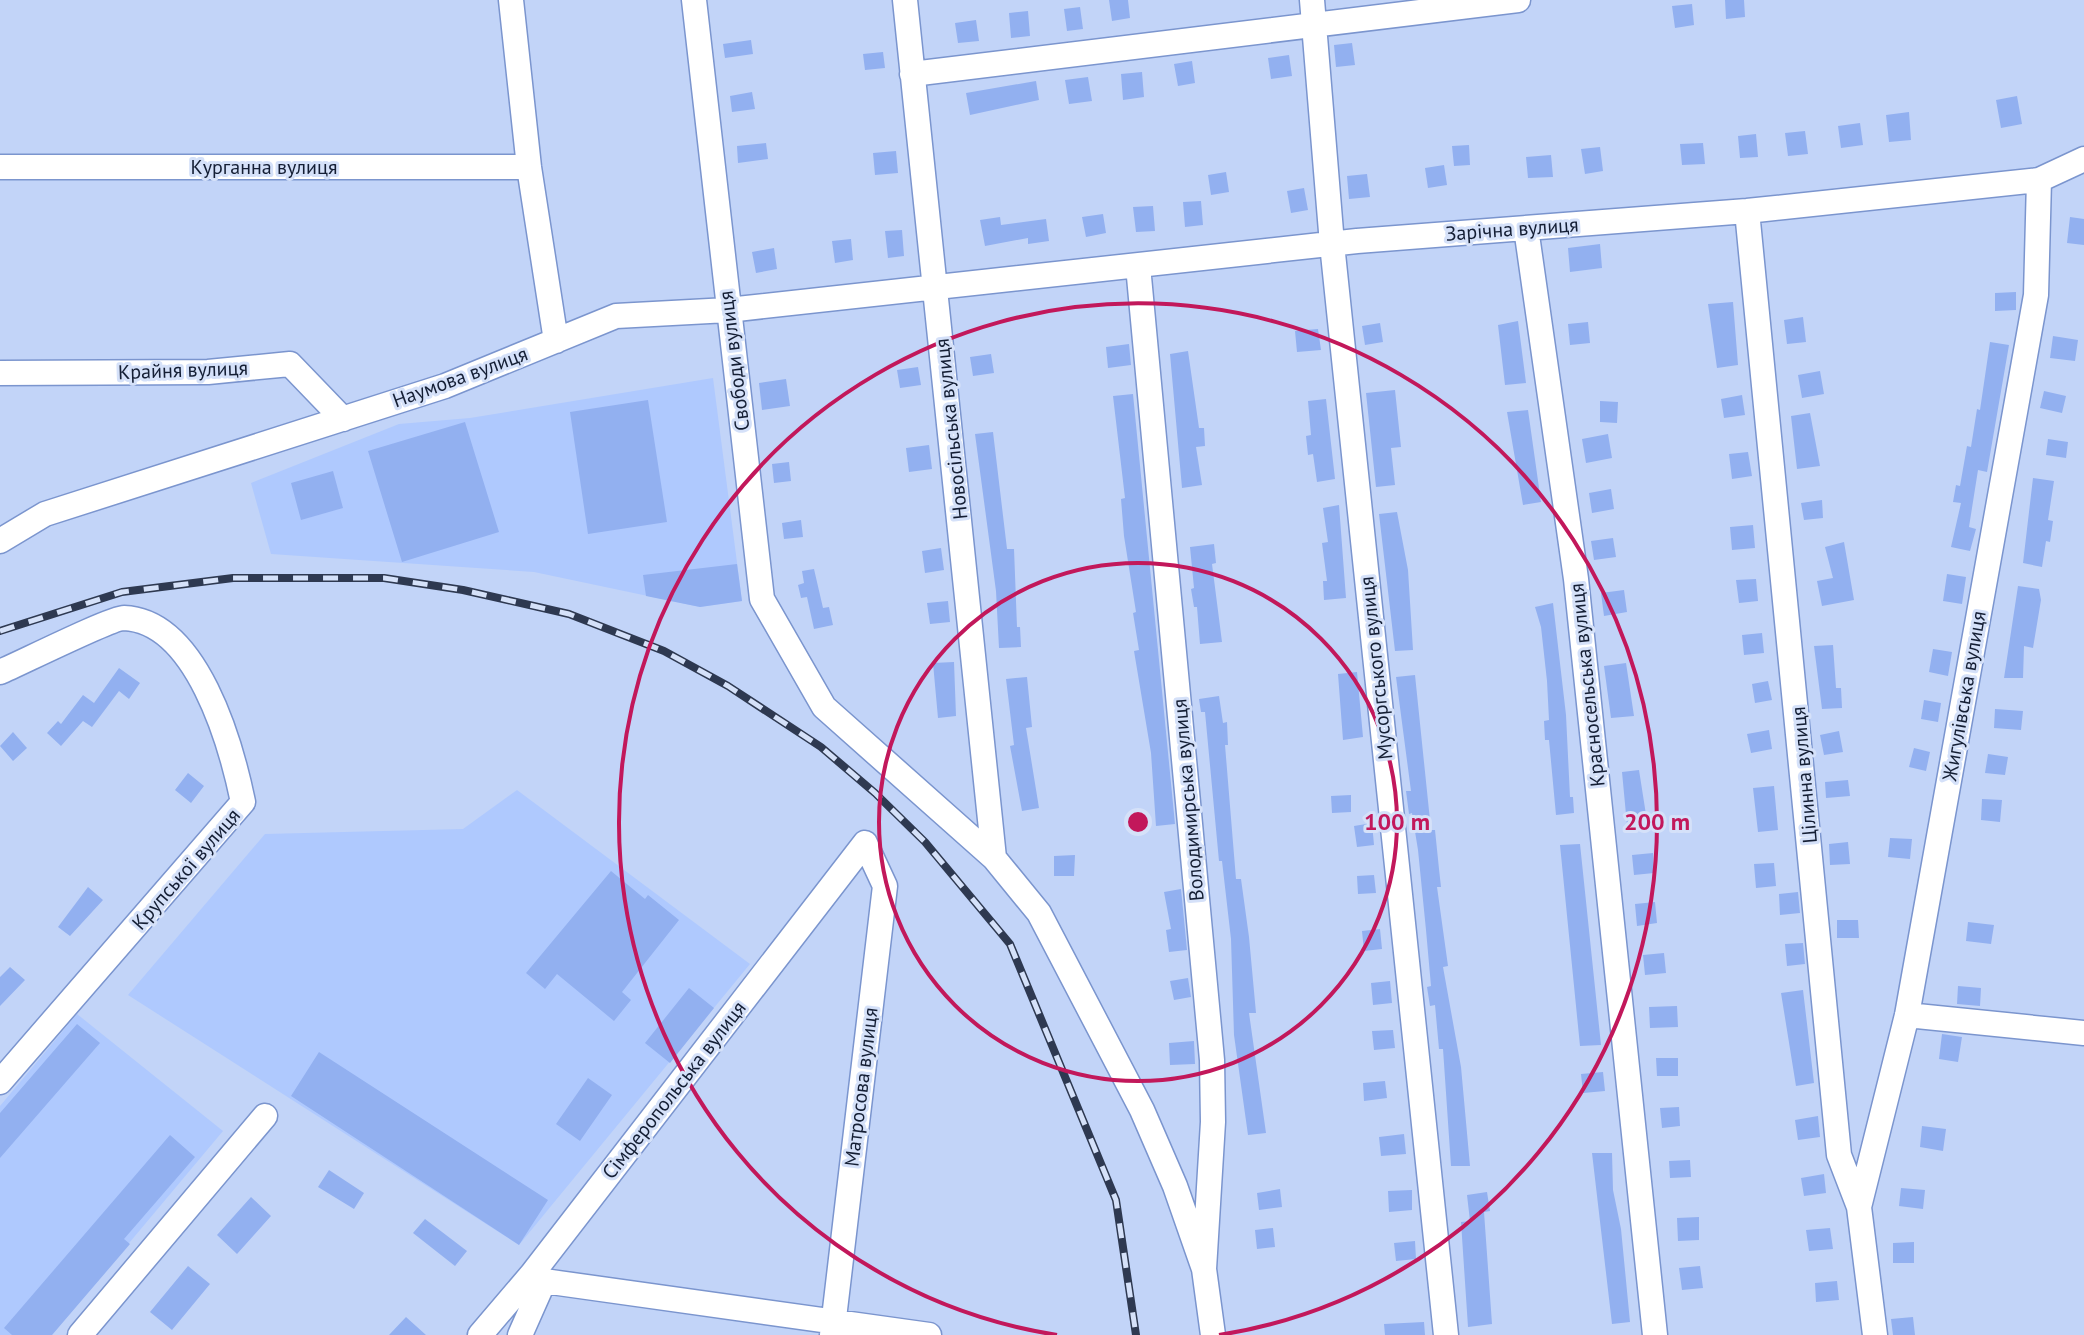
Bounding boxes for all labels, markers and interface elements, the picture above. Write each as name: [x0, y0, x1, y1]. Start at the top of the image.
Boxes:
street label: Курганна вулиця: [191, 154, 337, 180]
street label: Зарічна вулиця: [1445, 211, 1579, 247]
street label: Свободи вулиця: [713, 289, 755, 433]
street label: Новосільська вулиця: [929, 337, 973, 521]
street label: Наумова вулиця: [389, 341, 531, 413]
street label: Крайня вулиця: [118, 355, 248, 385]
street label: Мусоргського вулиця: [1353, 575, 1399, 761]
street label: Красносельська вулиця: [1563, 582, 1611, 788]
street label: Жигулівська вулиця: [1936, 609, 1992, 784]
street label: Володимирська вулиця: [1166, 698, 1210, 902]
street label: Цілинна вулиця: [1785, 705, 1823, 845]
street label: Крупської вулиця: [126, 803, 246, 935]
text: 100 m: [1364, 806, 1430, 837]
text: 200 m: [1624, 806, 1690, 837]
centre of rings: [1124, 808, 1152, 836]
street label: Сімферопольська вулиця: [596, 996, 752, 1184]
street label: Матросова вулиця: [838, 1006, 884, 1168]

